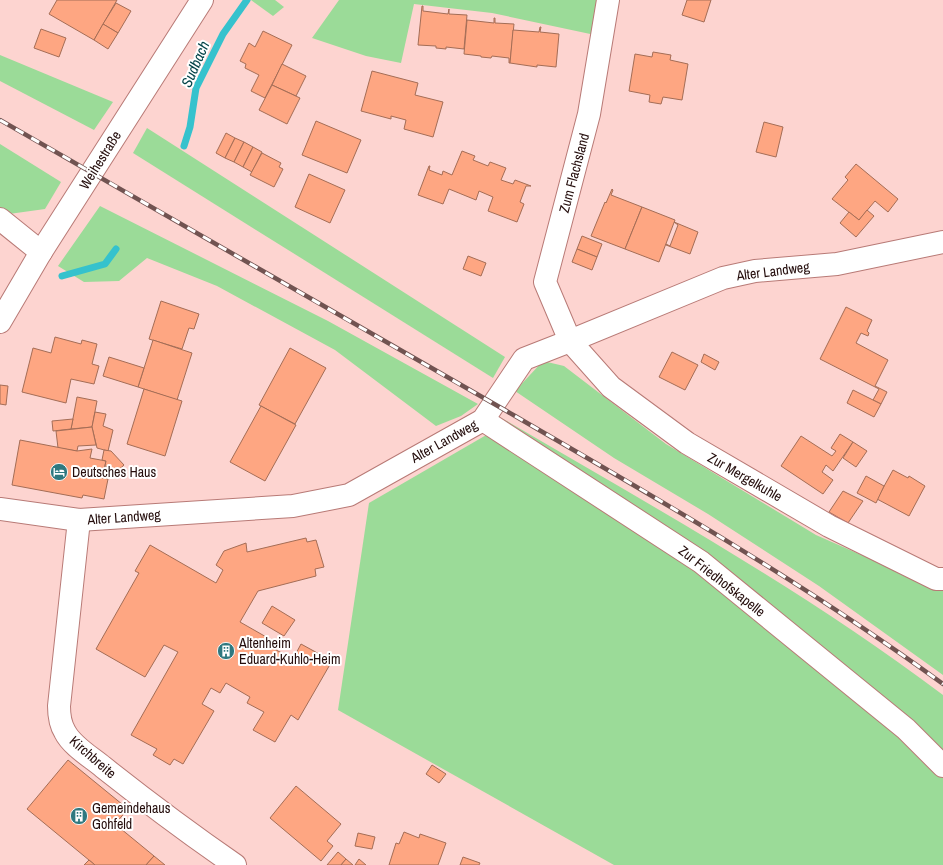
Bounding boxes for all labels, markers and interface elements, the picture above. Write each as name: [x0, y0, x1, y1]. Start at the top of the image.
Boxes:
water label: Sudbach: [176, 37, 215, 90]
street label: Weihestraße: [75, 127, 125, 193]
street label: Zum Flachsland: [555, 131, 593, 215]
street label: Alter Landweg: [734, 258, 811, 285]
street label: Alter Landweg: [407, 415, 481, 467]
street label: Zur Mergelkuhle: [705, 448, 785, 506]
hotel icon: Deutsches Haus: [49, 462, 69, 482]
place label: Deutsches Haus: [72, 463, 156, 481]
street label: Alter Landweg: [86, 505, 162, 529]
street label: Zur Friedhofskapelle: [675, 541, 769, 621]
place label: Altenheim Eduard-Kuhlo-Heim: [238, 634, 340, 668]
building icon: Altenheim Eduard-Kuhlo-Heim: [216, 641, 236, 661]
street label: Kirchbreite: [66, 732, 120, 782]
place label: Gemeindehaus Gohfeld: [92, 799, 171, 833]
building icon: Gemeindehaus Gohfeld: [69, 806, 89, 826]

